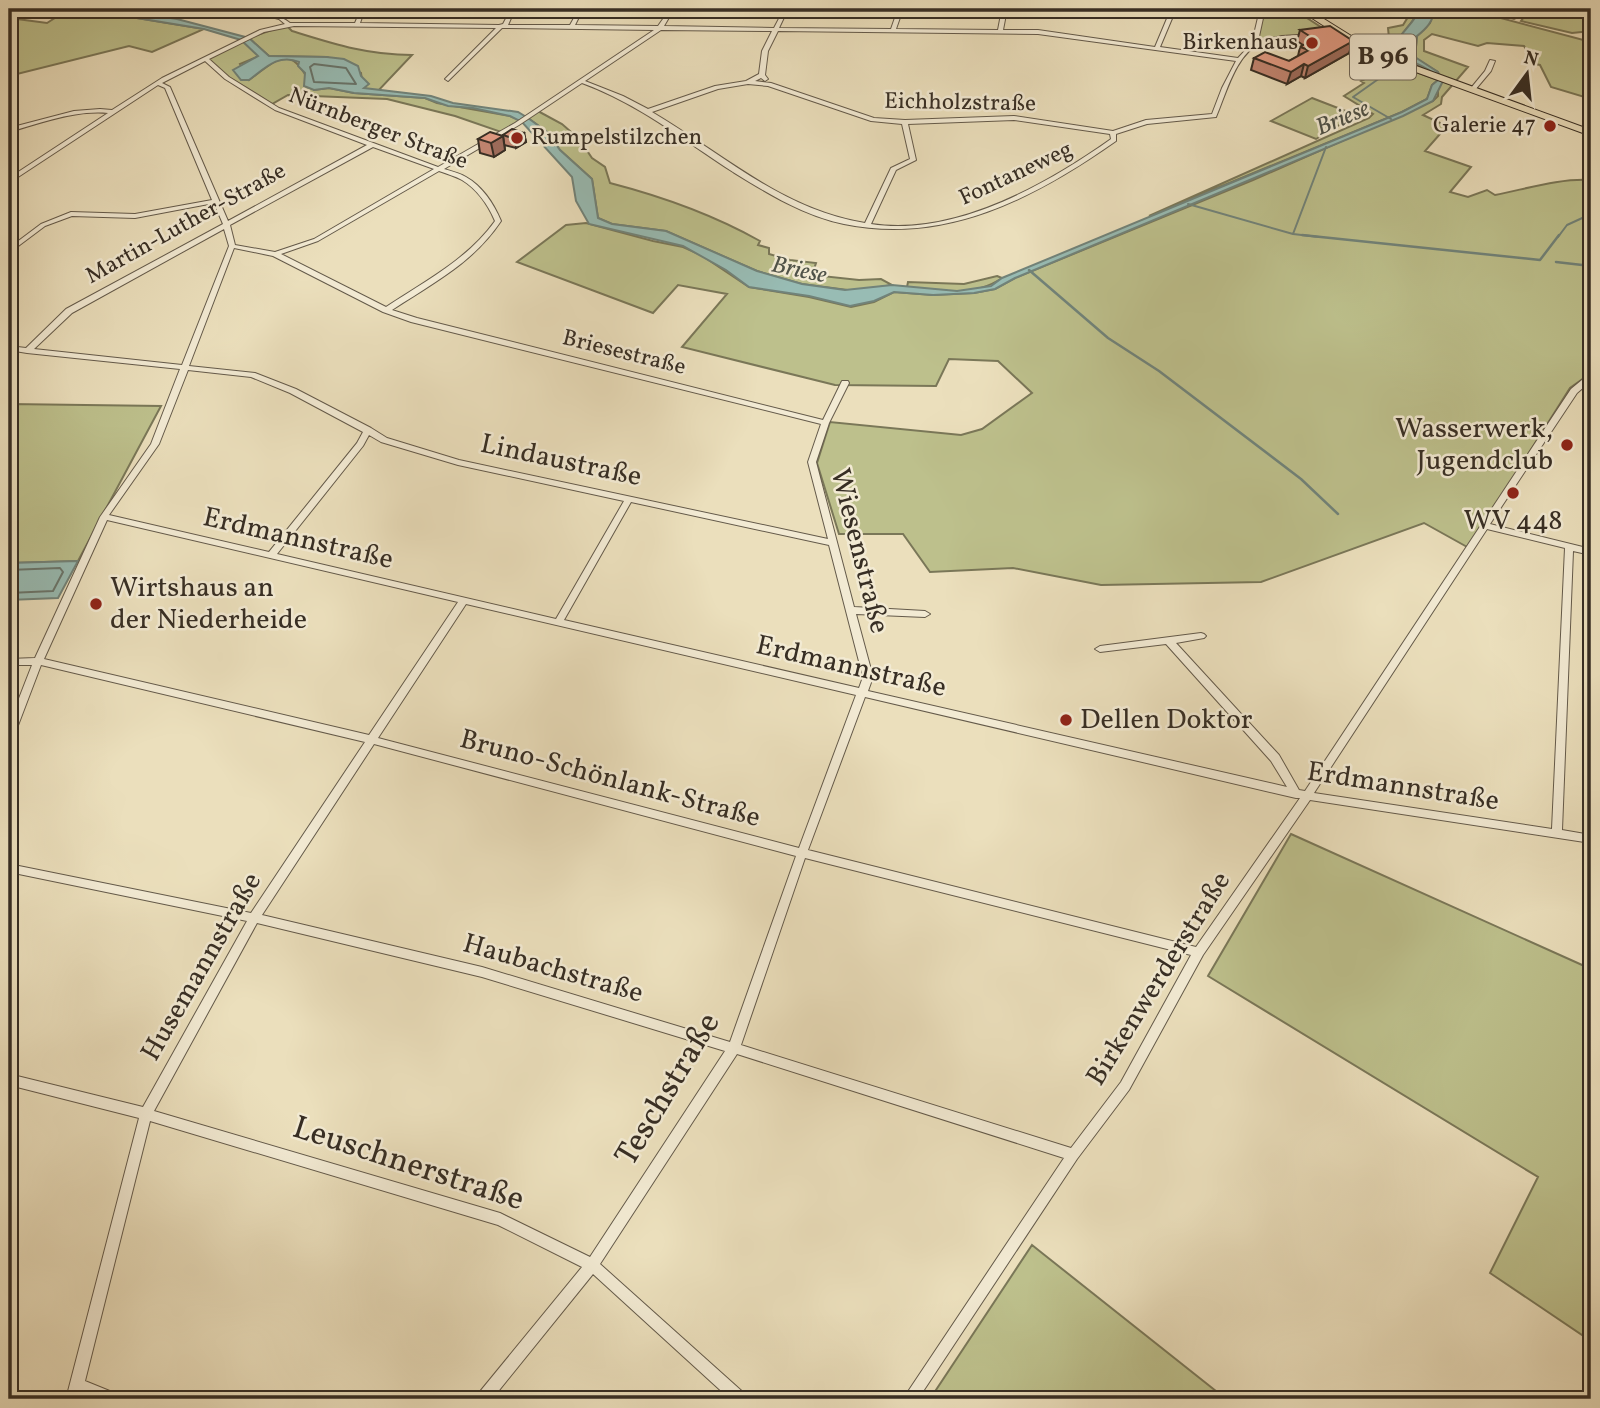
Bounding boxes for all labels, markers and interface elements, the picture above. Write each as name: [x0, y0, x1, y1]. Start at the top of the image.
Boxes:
place label: Birkenhaus: [1182, 27, 1298, 59]
road number: B 96: [1350, 34, 1416, 80]
marker: Birkenhaus: [1304, 35, 1320, 51]
north arrow: [1492, 38, 1562, 108]
text: N: [1521, 45, 1541, 74]
street label: Nürnberger Straße: [284, 80, 472, 178]
street label: Eichholzstraße: [884, 86, 1036, 120]
water label: Briese: [1311, 92, 1375, 145]
place label: Galerie 47: [1433, 110, 1536, 142]
marker: Galerie 47: [1542, 118, 1558, 134]
place label: Rumpelstilzchen: [531, 122, 702, 154]
marker: Rumpelstilzchen: [509, 130, 525, 146]
street label: Fontaneweg: [954, 134, 1078, 214]
street label: Martin-Luther-Straße: [80, 156, 292, 292]
water label: Briese: [768, 249, 830, 293]
street label: Briesestraße: [559, 322, 689, 384]
place label: Wasserwerk, Jugendclub: [1395, 410, 1553, 481]
street label: Lindaustraße: [477, 425, 645, 497]
marker: Wasserwerk, Jugendclub: [1559, 437, 1575, 453]
street label: Wiesenstraße: [820, 465, 898, 637]
marker: WV 448: [1505, 485, 1521, 501]
street label: Erdmannstraße: [199, 498, 397, 580]
place label: WV 448: [1463, 502, 1563, 541]
place label: Wirtshaus an der Niederheide: [110, 569, 307, 640]
marker: Wirtshaus an der Niederheide: [88, 596, 104, 612]
street label: Erdmannstraße: [752, 626, 950, 708]
place label: Dellen Doktor: [1080, 701, 1253, 740]
marker: Dellen Doktor: [1058, 712, 1074, 728]
street label: Bruno-Schönlank-Straße: [455, 720, 765, 838]
street label: Erdmannstraße: [1304, 753, 1502, 821]
street label: Birkenwerderstraße: [1077, 864, 1241, 1094]
street label: Husemannstraße: [132, 866, 272, 1068]
street label: Haubachstraße: [458, 925, 648, 1013]
street label: Teschstraße: [605, 1005, 733, 1175]
street label: Leuschnerstraße: [286, 1106, 530, 1224]

